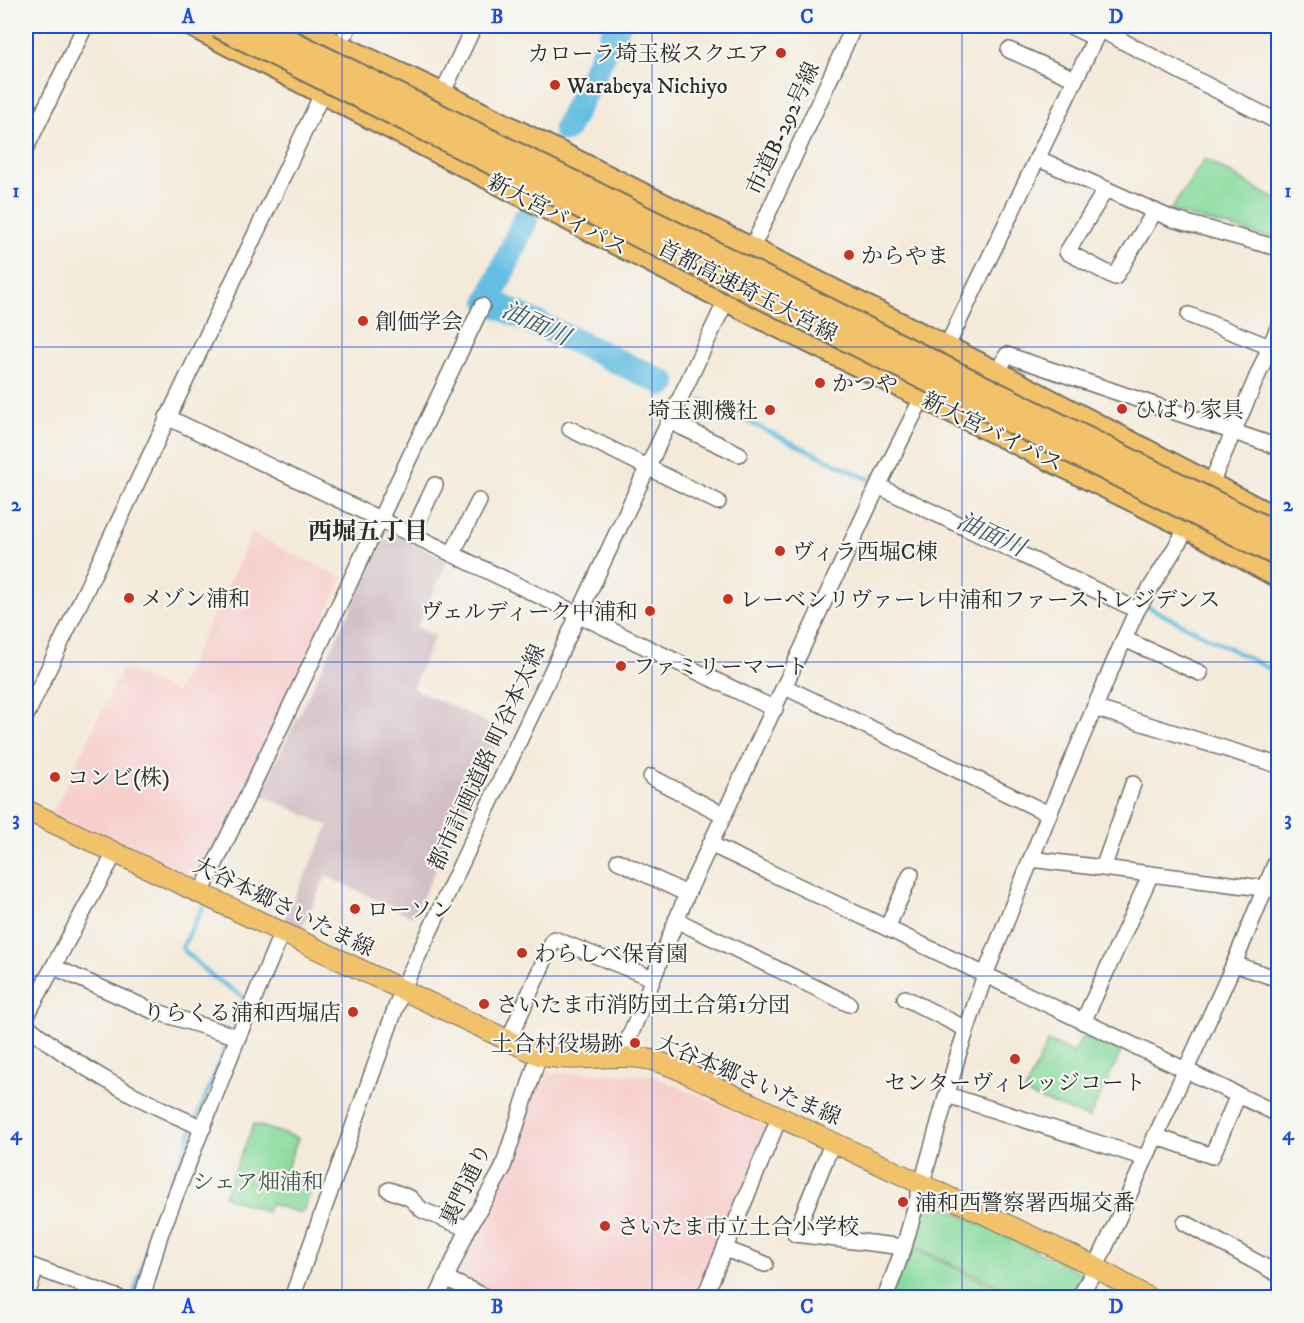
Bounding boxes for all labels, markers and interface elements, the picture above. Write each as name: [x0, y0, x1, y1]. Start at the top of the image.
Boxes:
text: A: [181, 5, 196, 30]
text: B: [491, 5, 503, 30]
text: C: [800, 5, 814, 30]
text: D: [1109, 5, 1124, 30]
place label: カローラ埼玉桜スクエア: [527, 41, 769, 68]
marker: カローラ埼玉桜スクエア: [774, 46, 788, 60]
street label: 市道B-292号線: [741, 58, 826, 199]
place label: Warabeya Nichiyo: [566, 73, 728, 100]
marker: Warabeya Nichiyo: [548, 78, 562, 92]
street label: 新大宮バイパス: [483, 168, 632, 262]
text: 1: [12, 179, 20, 204]
text: 1: [1284, 179, 1292, 204]
street label: 首都高速埼玉大宮線: [653, 234, 842, 348]
place label: からやま: [861, 243, 949, 270]
marker: からやま: [842, 248, 856, 262]
water label: 油面川: [497, 295, 577, 354]
place label: 創価学会: [375, 309, 463, 336]
marker: 創価学会: [356, 314, 370, 328]
place label: かつや: [832, 371, 898, 398]
marker: かつや: [813, 376, 827, 390]
street label: 新大宮バイパス: [917, 387, 1067, 478]
place label: ひばり家具: [1134, 397, 1244, 424]
place label: 埼玉測機社: [648, 398, 758, 425]
marker: ひばり家具: [1115, 402, 1129, 416]
marker: 埼玉測機社: [763, 403, 777, 417]
text: 2: [11, 493, 22, 518]
text: 2: [1283, 493, 1294, 518]
water label: 油面川: [952, 506, 1032, 565]
district label: 西堀五丁目: [308, 517, 428, 547]
place label: ヴィラ西堀C棟: [792, 539, 937, 566]
marker: ヴィラ西堀C棟: [773, 544, 787, 558]
place label: メゾン浦和: [141, 586, 250, 613]
place label: レーベンリヴァーレ中浦和ファーストレジデンス: [740, 587, 1220, 614]
marker: メゾン浦和: [122, 591, 136, 605]
marker: レーベンリヴァーレ中浦和ファーストレジデンス: [721, 592, 735, 606]
place label: ヴェルディーク中浦和: [421, 599, 638, 626]
marker: ヴェルディーク中浦和: [643, 604, 657, 618]
street label: 都市計画道路 町谷本太線: [423, 640, 552, 875]
place label: ファミリーマート: [633, 654, 809, 681]
marker: ファミリーマート: [614, 659, 628, 673]
place label: コンビ(株): [67, 765, 170, 792]
marker: コンビ(株): [48, 770, 62, 784]
text: 3: [12, 807, 20, 832]
text: 3: [1284, 807, 1292, 832]
street label: 大谷本郷さいたま線: [188, 852, 378, 963]
place label: ローソン: [367, 897, 454, 924]
marker: ローソン: [348, 902, 362, 916]
place label: わらしべ保育園: [534, 941, 688, 968]
marker: わらしべ保育園: [515, 946, 529, 960]
place label: さいたま市消防団土合第1分団: [496, 992, 790, 1019]
marker: さいたま市消防団土合第1分団: [477, 997, 491, 1011]
place label: りらくる浦和西堀店: [143, 1000, 341, 1027]
marker: りらくる浦和西堀店: [346, 1005, 360, 1019]
street label: 大谷本郷さいたま線: [652, 1029, 845, 1131]
place label: 土合村役場跡: [491, 1031, 623, 1058]
marker: 土合村役場跡: [628, 1036, 642, 1050]
marker: センターヴィレッジコート: [1008, 1052, 1022, 1066]
place label: センターヴィレッジコート: [884, 1070, 1146, 1097]
text: 4: [10, 1122, 23, 1147]
text: 4: [1282, 1122, 1295, 1147]
street label: 裏門通り: [435, 1139, 498, 1230]
park label: シェア畑浦和: [192, 1169, 324, 1196]
place label: 浦和西警察署西堀交番: [915, 1190, 1135, 1217]
marker: 浦和西警察署西堀交番: [896, 1195, 910, 1209]
place label: さいたま市立土合小学校: [617, 1214, 859, 1241]
marker: さいたま市立土合小学校: [598, 1219, 612, 1233]
text: A: [181, 1295, 196, 1320]
text: B: [491, 1295, 503, 1320]
text: C: [800, 1295, 814, 1320]
text: D: [1109, 1295, 1124, 1320]

